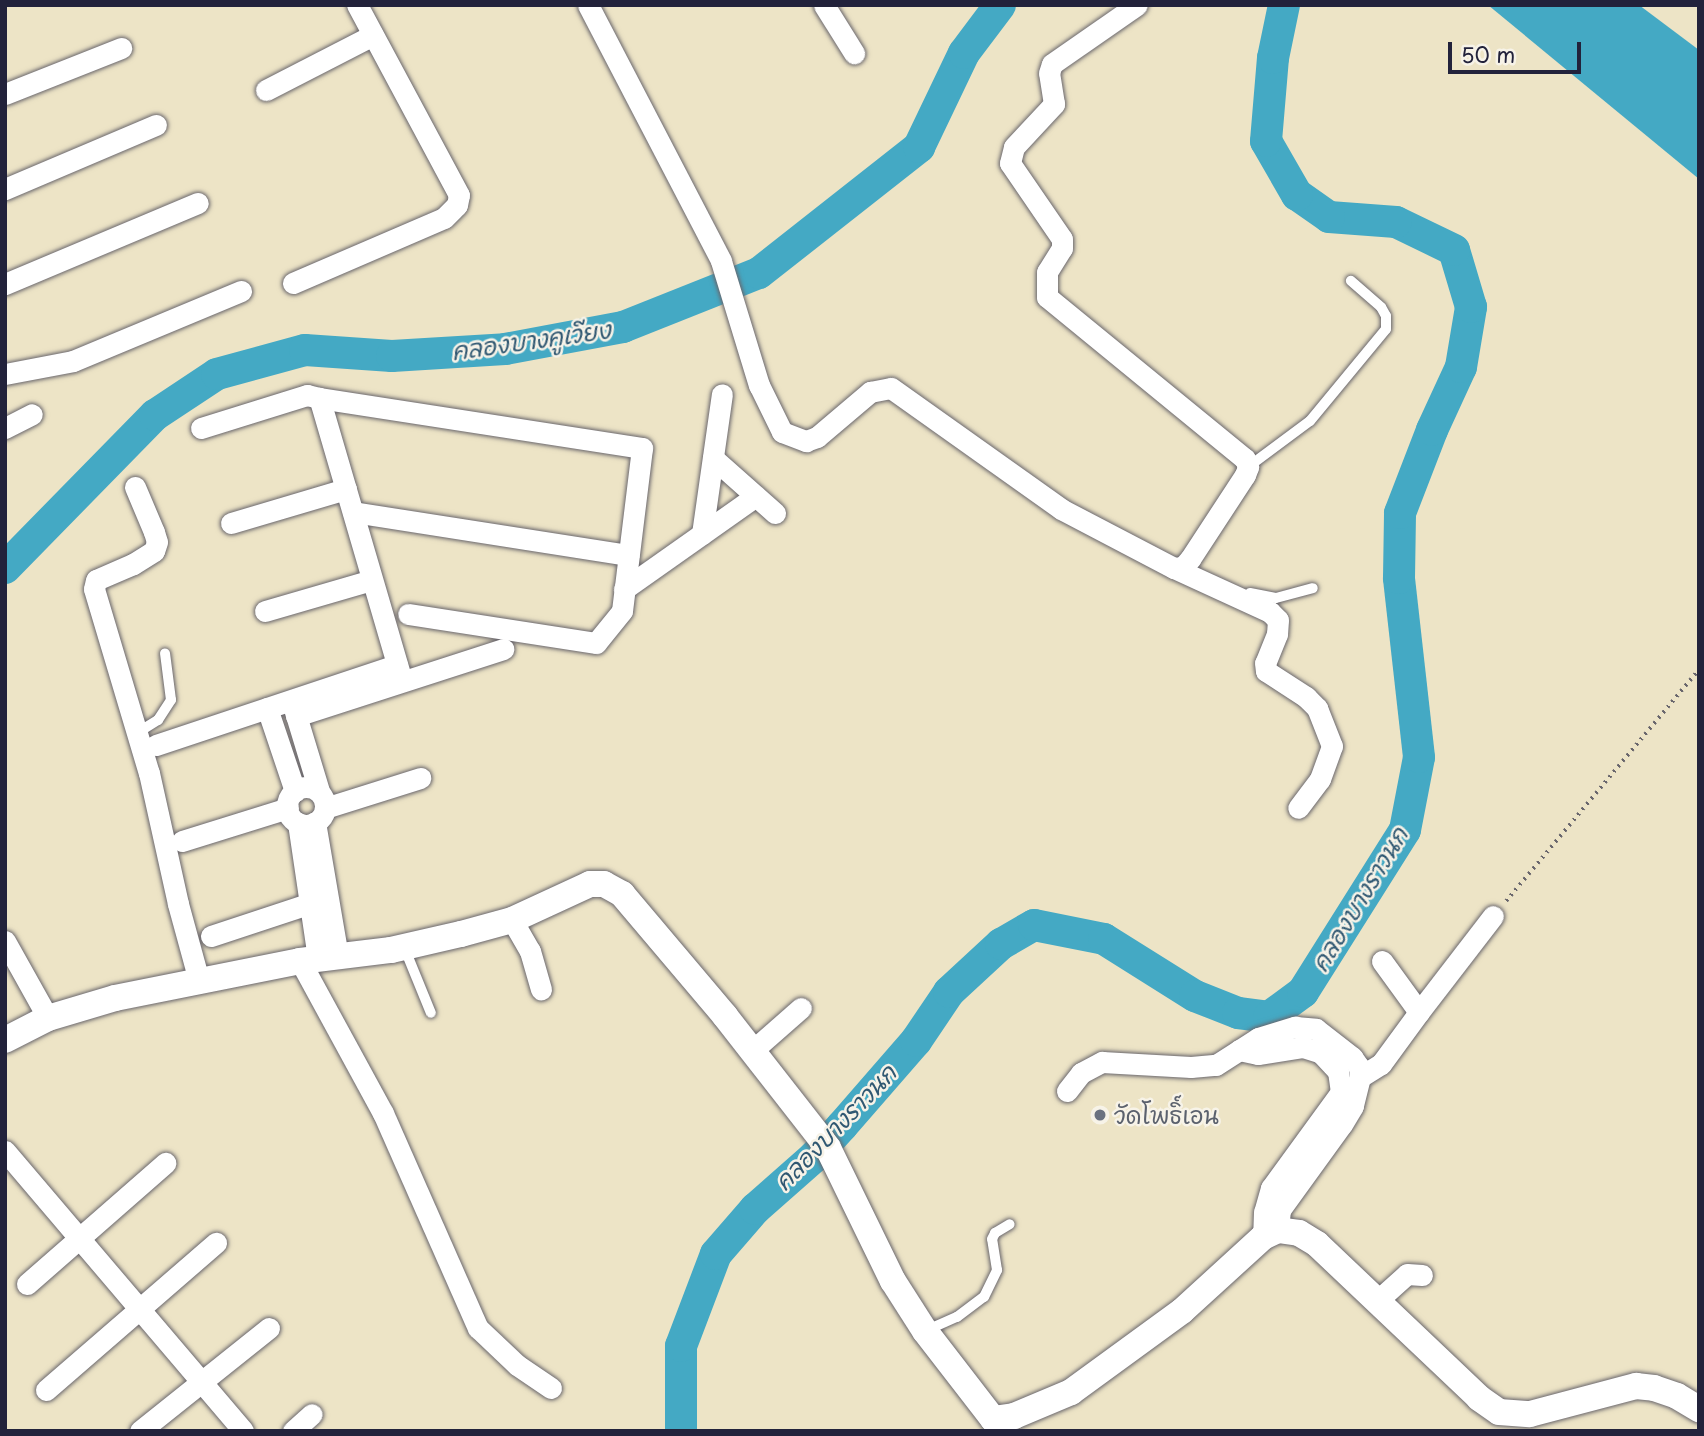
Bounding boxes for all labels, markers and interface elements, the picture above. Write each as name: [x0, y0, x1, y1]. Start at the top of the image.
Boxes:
scale bar: [1452, 28, 1585, 72]
text: 50 m: [1461, 38, 1515, 70]
water label: คลองบางคูเวียง: [450, 315, 612, 365]
water label: คลองบางราวนก: [1305, 822, 1413, 976]
water label: คลองบางราวนก: [768, 1058, 902, 1196]
place label: วัดโพธิ์เอน: [1114, 1101, 1219, 1129]
marker: วัดโพธิ์เอน: [1092, 1107, 1108, 1123]

